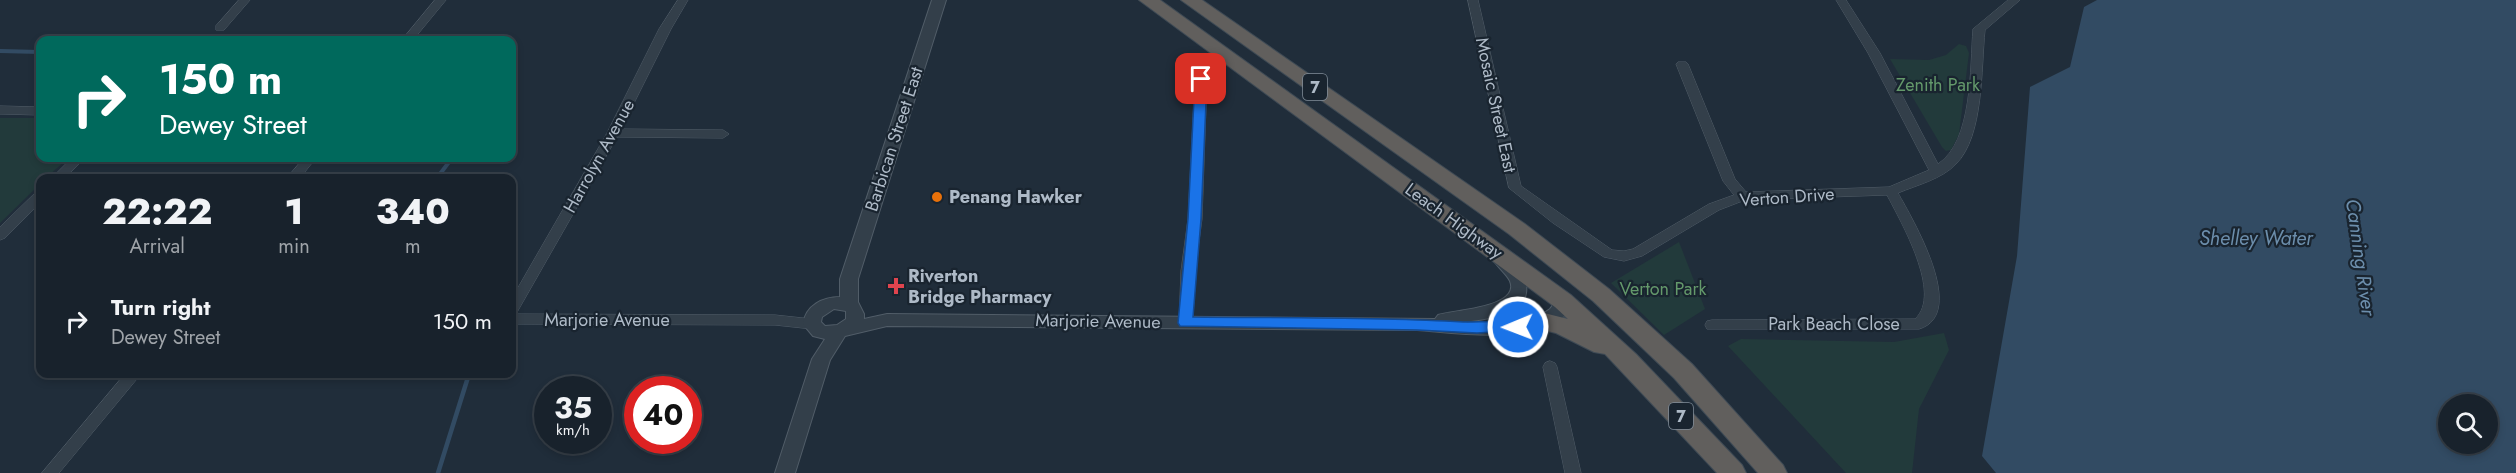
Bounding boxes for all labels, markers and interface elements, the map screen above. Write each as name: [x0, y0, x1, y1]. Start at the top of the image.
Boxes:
street label: Mosaic Street East: [1469, 35, 1523, 176]
text: 150 m: [159, 49, 282, 110]
pin: [1175, 53, 1226, 104]
icon: right: [60, 60, 138, 138]
icon: arrive: [1184, 62, 1217, 95]
street label: Barbican Street East: [858, 63, 930, 215]
park label: Zenith Park: [1896, 72, 1980, 98]
road number: 7: [1303, 74, 1327, 100]
street label: Harrolyn Avenue: [557, 94, 641, 218]
text: Dewey Street: [159, 105, 307, 144]
street label: Leach Highway: [1400, 177, 1508, 265]
street label: Verton Drive: [1739, 181, 1835, 213]
place label: Penang Hawker: [949, 184, 1083, 210]
text: 22:22: [102, 185, 212, 237]
text: 1: [285, 185, 303, 237]
text: 340: [376, 185, 450, 237]
marker: Penang Hawker: [930, 190, 944, 204]
water label: Canning River: [2338, 197, 2383, 319]
water label: Shelley Water: [2199, 224, 2314, 253]
text: Arrival: [130, 232, 185, 261]
text: min: [278, 232, 310, 261]
text: m: [405, 232, 421, 261]
place label: Riverton Bridge Pharmacy: [908, 263, 1052, 310]
park label: Verton Park: [1620, 276, 1707, 302]
marker: Riverton Bridge Pharmacy: [889, 279, 903, 293]
text: Turn right: [111, 291, 211, 323]
position arrow: [1486, 295, 1550, 359]
icon: right: [60, 305, 93, 338]
text: 150 m: [433, 305, 492, 337]
street label: Marjorie Avenue: [544, 307, 670, 333]
street label: Marjorie Avenue: [1035, 307, 1161, 335]
street label: Park Beach Close: [1768, 311, 1900, 337]
text: Dewey Street: [111, 323, 220, 352]
speed limit sign: 40: [624, 376, 702, 454]
text: 35: [554, 386, 592, 429]
map controls: [2438, 394, 2498, 454]
button: search: [2438, 394, 2498, 454]
road number: 7: [1669, 403, 1693, 429]
text: km/h: [556, 419, 590, 441]

